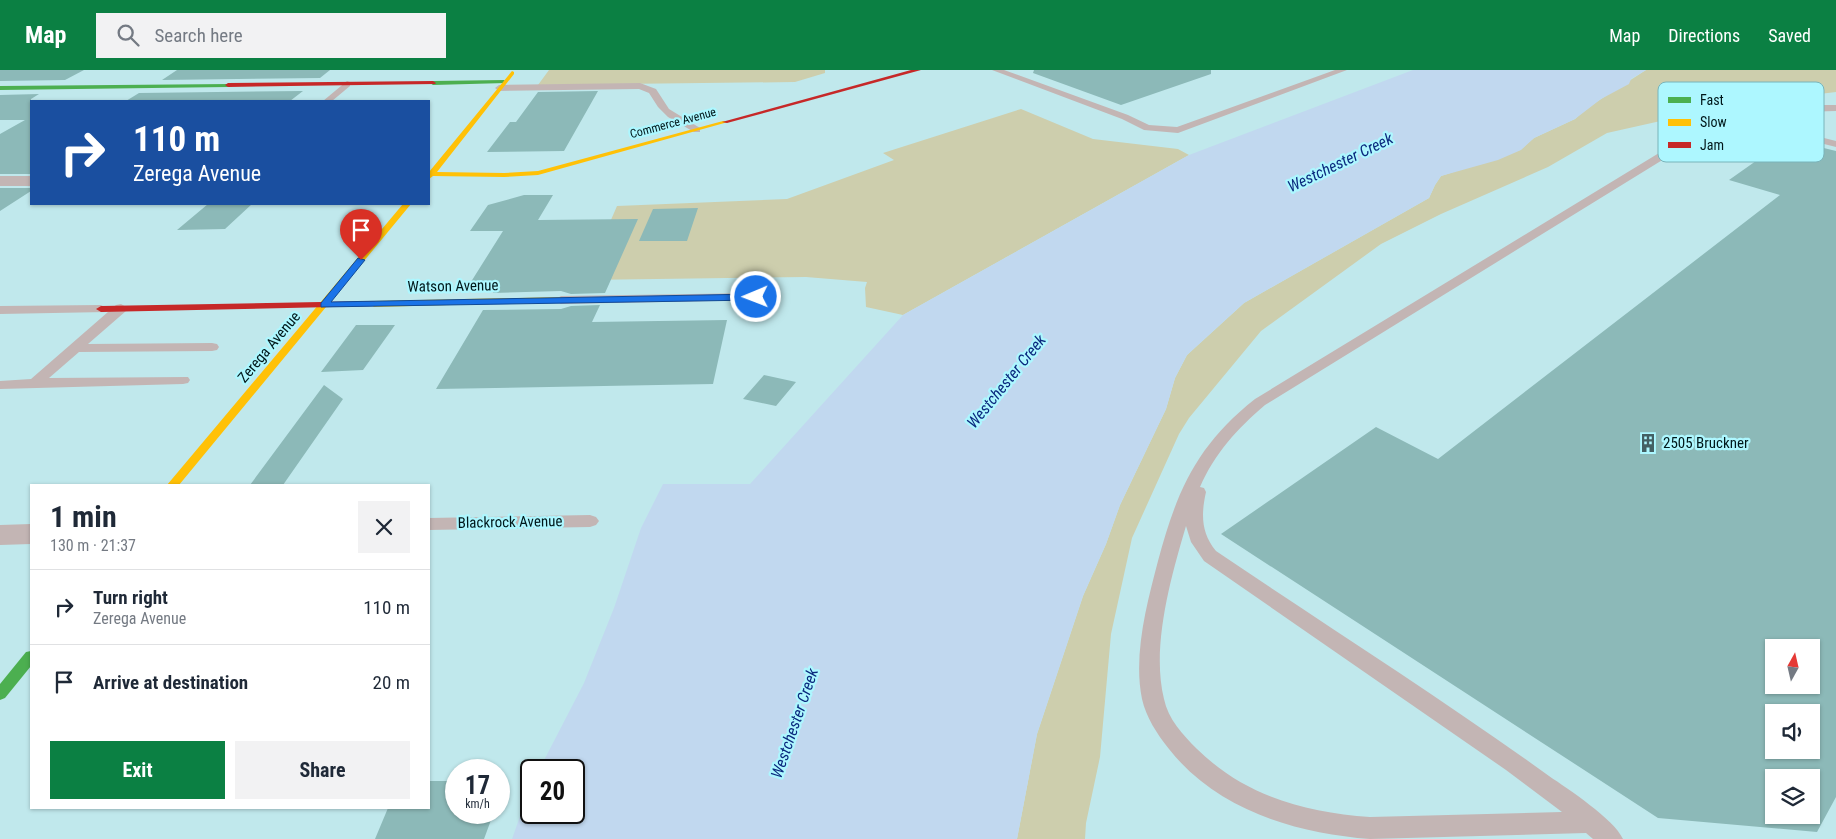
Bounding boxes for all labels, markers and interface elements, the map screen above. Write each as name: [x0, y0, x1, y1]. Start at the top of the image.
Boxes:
search box: [96, 13, 446, 58]
text: Map: [25, 21, 66, 49]
icon: search: [114, 21, 142, 49]
text: Search here: [154, 24, 243, 47]
text: Map: [1609, 25, 1640, 46]
text: Directions: [1668, 25, 1740, 46]
text: Saved: [1768, 25, 1811, 46]
legend: [1658, 82, 1824, 162]
text: Fast: [1700, 92, 1724, 108]
street label: Commerce Avenue: [628, 105, 718, 141]
text: Slow: [1700, 114, 1727, 130]
text: 110 m: [133, 119, 220, 160]
icon: right: [50, 120, 115, 185]
water label: Westchester Creek: [1285, 128, 1397, 196]
text: Jam: [1700, 137, 1724, 153]
text: Zerega Avenue: [133, 161, 261, 186]
pin: [340, 209, 382, 260]
icon: arrive: [347, 216, 375, 244]
position arrow: [729, 270, 781, 322]
street label: Watson Avenue: [407, 276, 499, 296]
street label: Zerega Avenue: [234, 308, 304, 386]
water label: Westchester Creek: [963, 330, 1050, 432]
building icon: 2505 Bruckner: [1637, 432, 1659, 454]
place label: 2505 Bruckner: [1663, 434, 1749, 452]
text: 1 min: [50, 499, 117, 534]
button: close: [358, 501, 410, 553]
street label: Blackrock Avenue: [457, 512, 563, 532]
text: 130 m · 21:37: [50, 536, 136, 555]
text: Turn right: [93, 586, 168, 609]
icon: right: [50, 593, 78, 621]
text: 110 m: [363, 596, 410, 619]
text: Zerega Avenue: [93, 609, 186, 628]
north arrow: [1765, 639, 1820, 694]
map controls: [1765, 639, 1820, 824]
water label: Westchester Creek: [767, 665, 822, 780]
icon: arrive: [50, 668, 78, 696]
text: Arrive at destination: [93, 671, 248, 694]
text: 20 m: [373, 671, 410, 694]
button: sound: [1765, 704, 1820, 759]
button: Exit: [50, 741, 225, 799]
button: Share: [235, 741, 410, 799]
speed limit sign: 20: [520, 759, 585, 824]
button: layers: [1765, 769, 1820, 824]
text: 17: [465, 771, 490, 800]
text: km/h: [465, 797, 490, 811]

